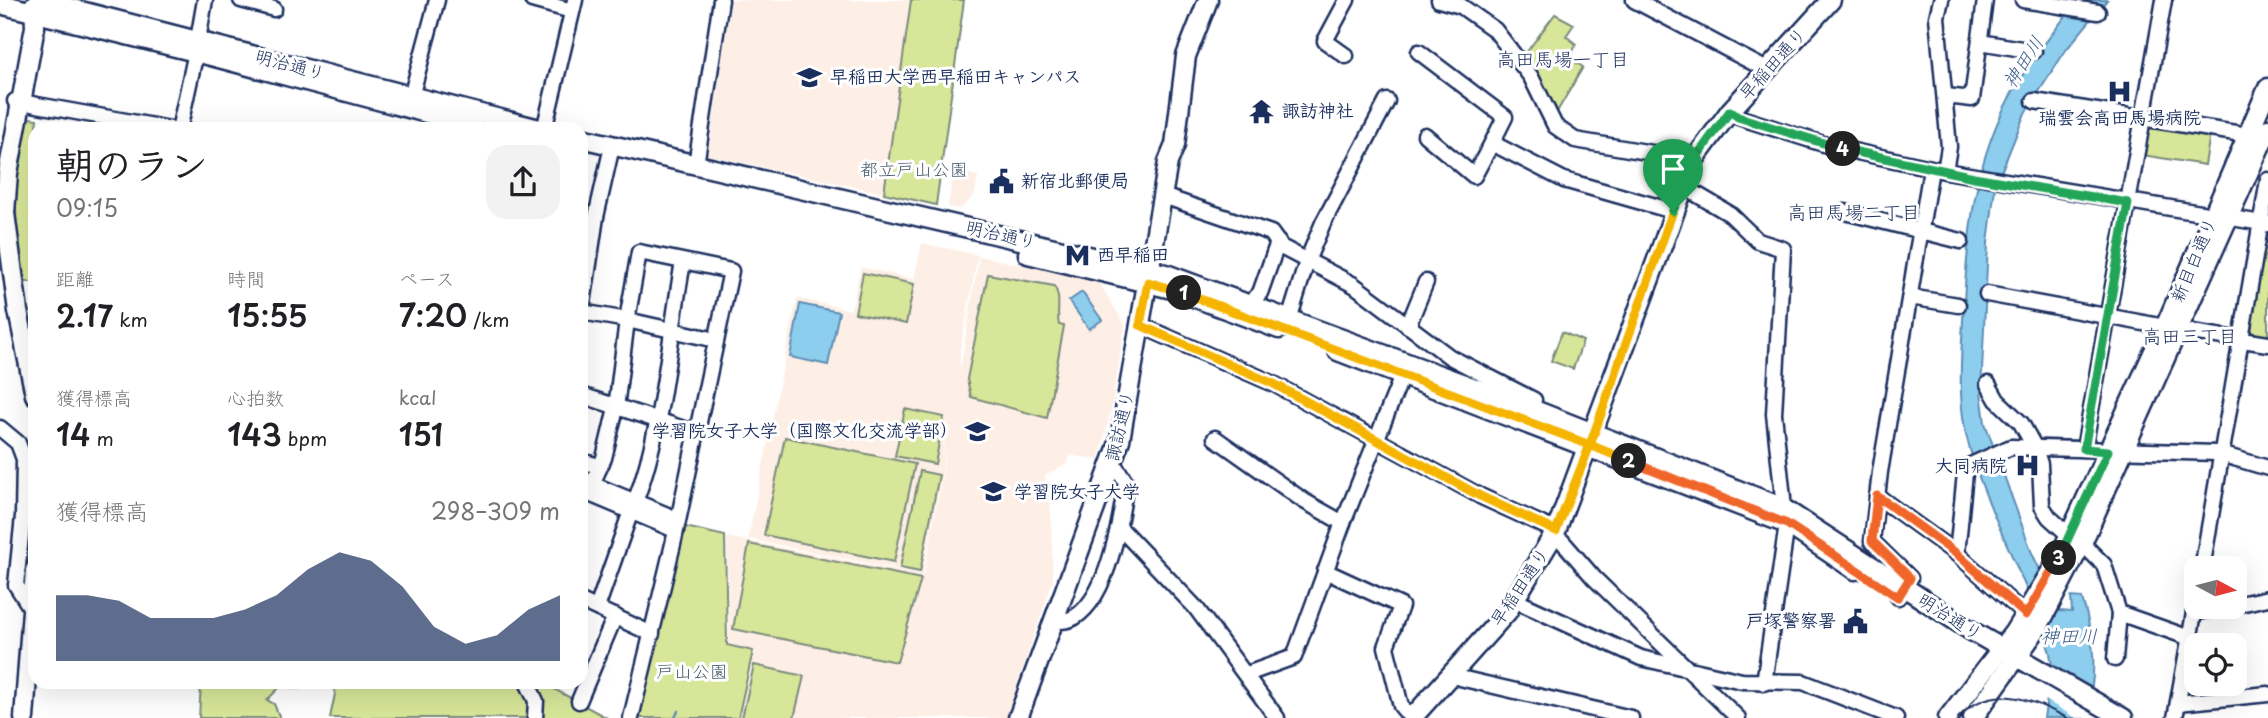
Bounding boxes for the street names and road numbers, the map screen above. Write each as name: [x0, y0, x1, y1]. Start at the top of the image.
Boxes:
street label: 早稲田通り: [1732, 21, 1812, 105]
street label: 明治通り: [252, 41, 329, 86]
street label: 明治通り: [963, 212, 1039, 255]
street label: 新目白通り: [2163, 213, 2223, 306]
street label: 諏訪通り: [1097, 388, 1140, 464]
street label: 早稲田通り: [1482, 541, 1555, 631]
street label: 明治通り: [1913, 585, 1988, 646]

